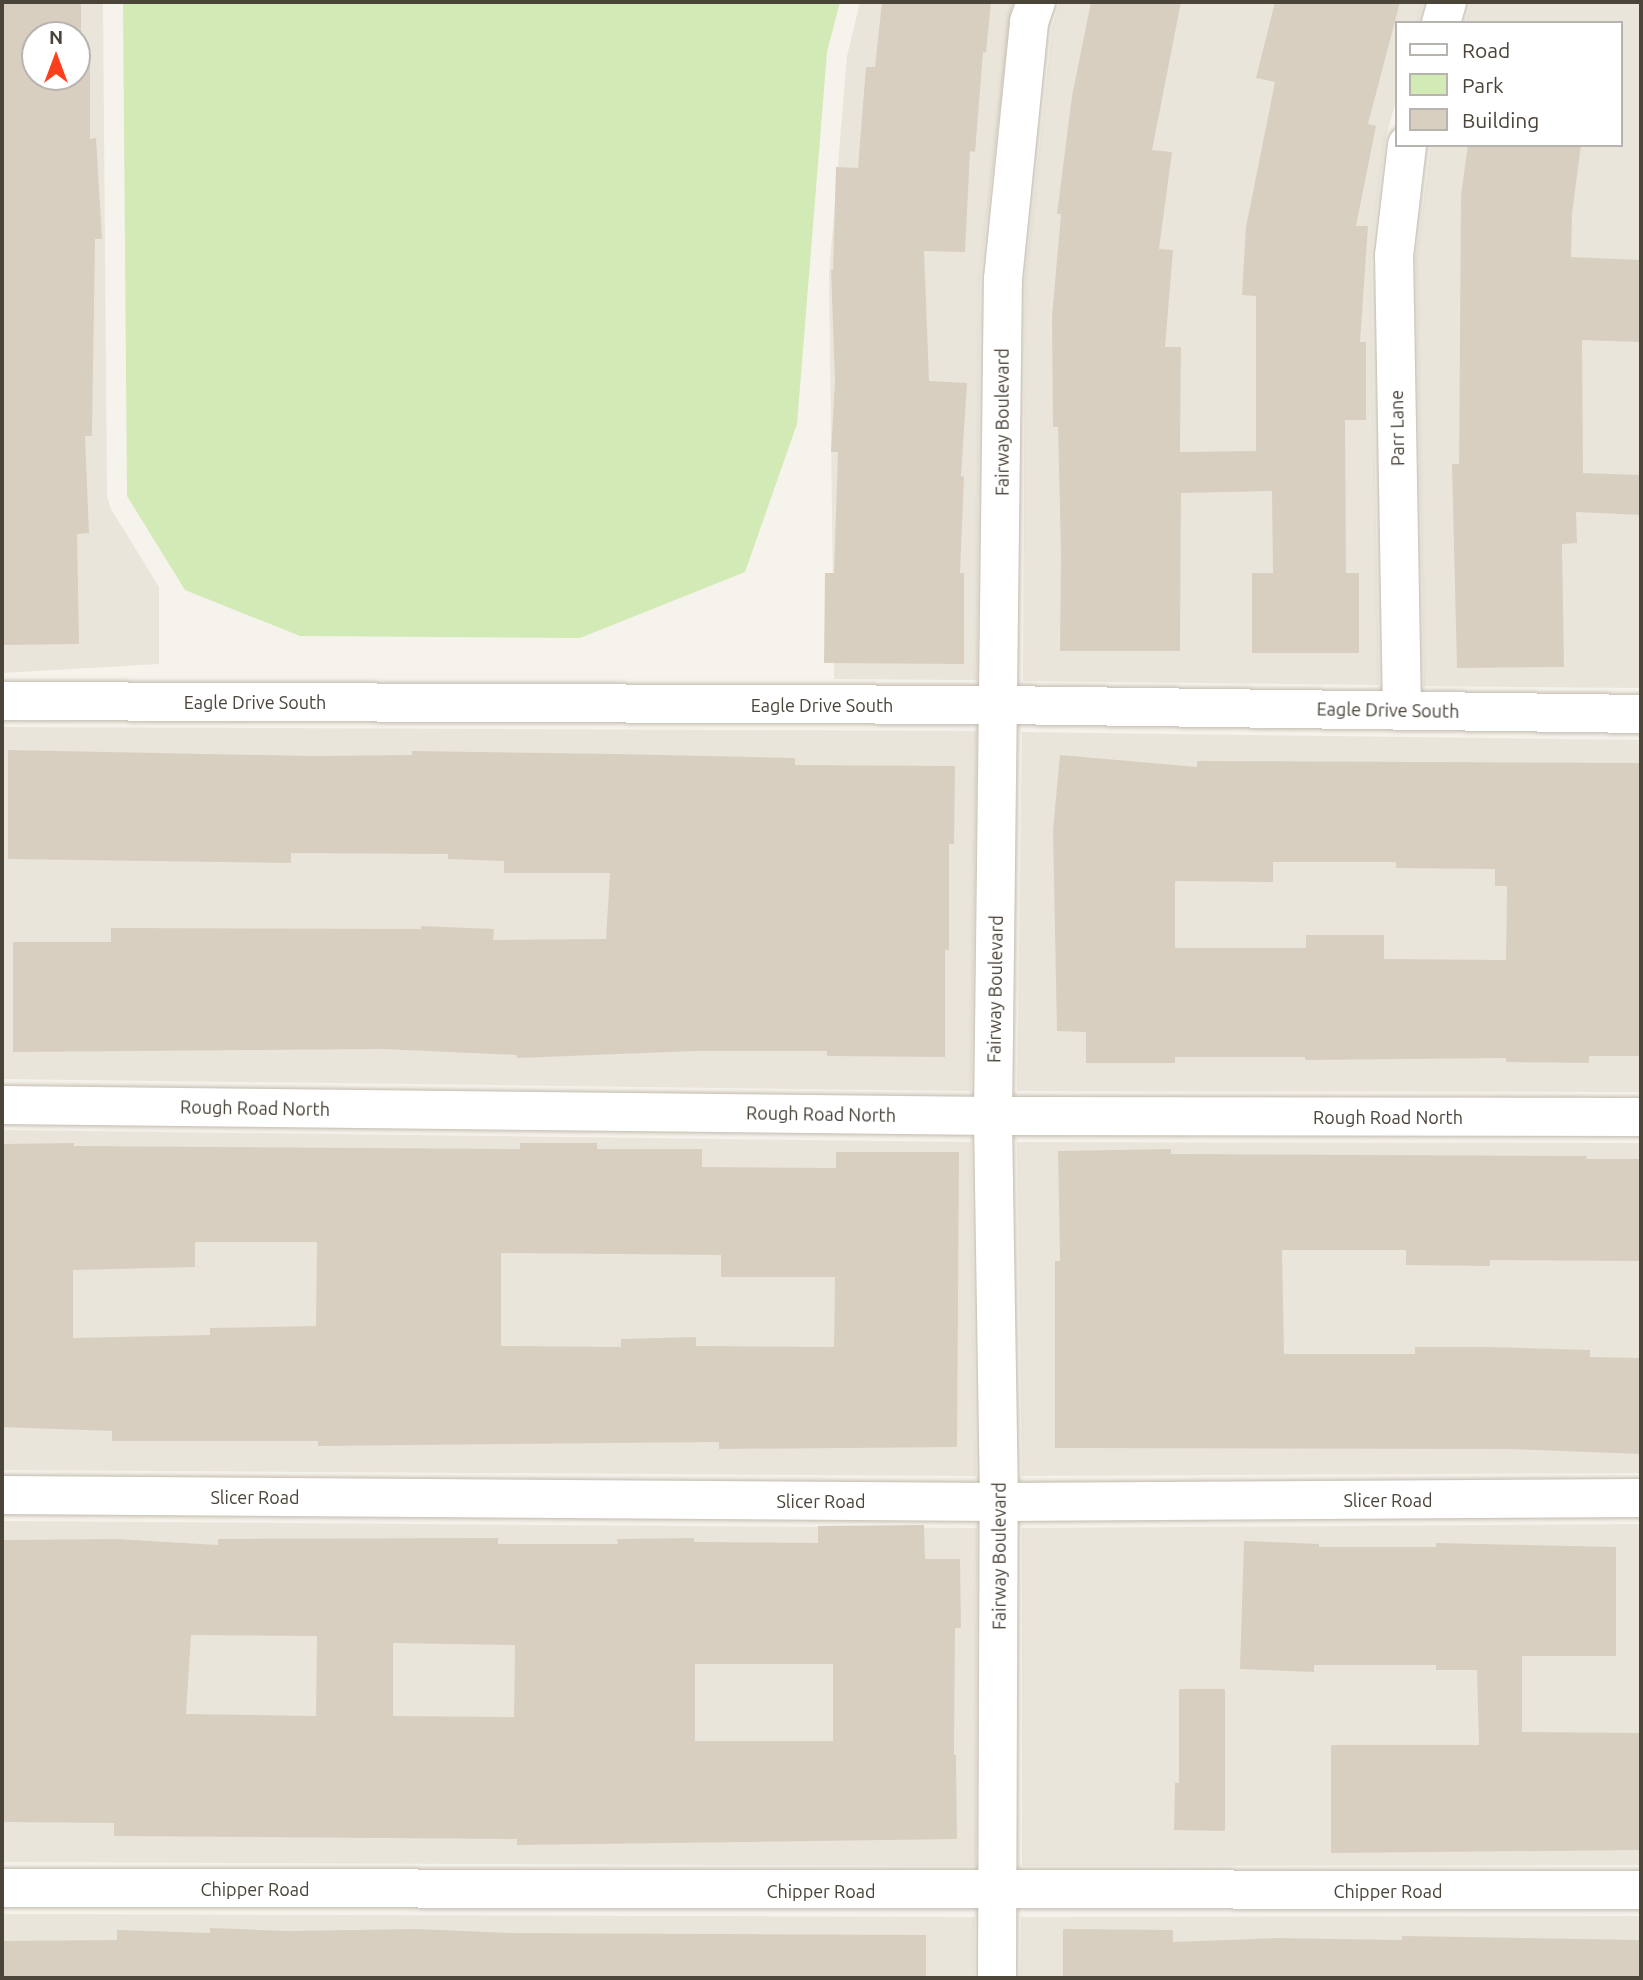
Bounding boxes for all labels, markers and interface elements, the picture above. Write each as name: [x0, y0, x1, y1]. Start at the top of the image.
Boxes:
north arrow: [21, 21, 91, 91]
legend: [1394, 21, 1622, 147]
text: N: [49, 26, 63, 48]
text: Road: [1462, 38, 1510, 62]
text: Park: [1462, 73, 1504, 97]
text: Building: [1462, 108, 1539, 132]
street label: Fairway Boulevard: [991, 348, 1013, 496]
street label: Parr Lane: [1386, 390, 1408, 466]
street label: Eagle Drive South: [184, 691, 326, 713]
street label: Eagle Drive South: [751, 694, 893, 716]
street label: Eagle Drive South: [1316, 698, 1460, 722]
street label: Fairway Boulevard: [983, 915, 1007, 1063]
street label: Rough Road North: [180, 1096, 330, 1120]
street label: Rough Road North: [746, 1102, 896, 1126]
street label: Rough Road North: [1313, 1106, 1463, 1128]
street label: Fairway Boulevard: [988, 1482, 1010, 1630]
street label: Slicer Road: [210, 1486, 300, 1508]
street label: Slicer Road: [1343, 1489, 1433, 1511]
street label: Slicer Road: [776, 1490, 866, 1512]
street label: Chipper Road: [200, 1878, 310, 1900]
street label: Chipper Road: [766, 1880, 876, 1902]
street label: Chipper Road: [1333, 1880, 1443, 1902]

